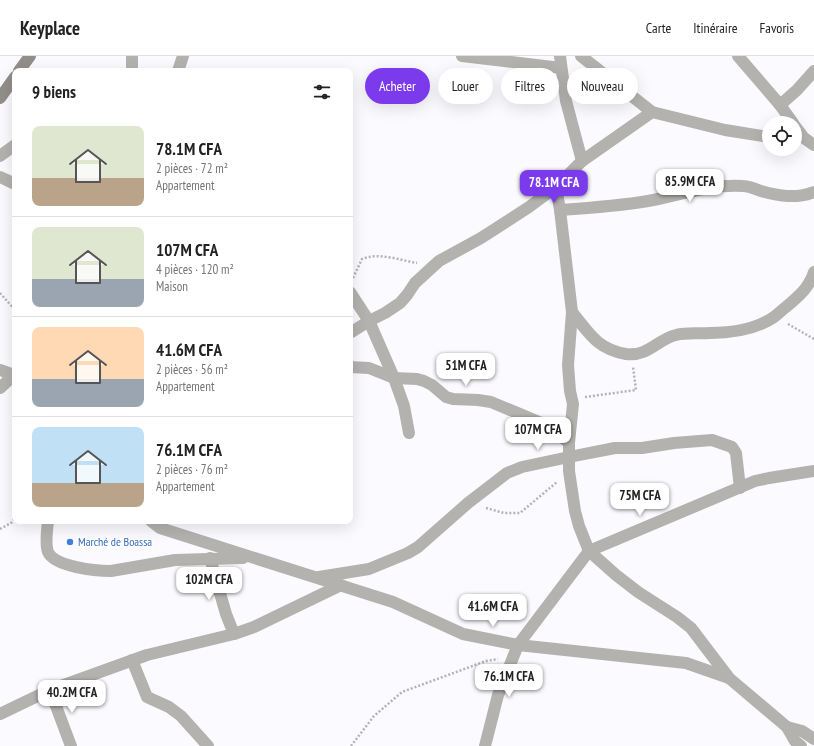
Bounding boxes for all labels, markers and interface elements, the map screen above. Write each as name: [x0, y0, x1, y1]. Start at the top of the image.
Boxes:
text: Keyplace: [20, 16, 80, 40]
text: Carte: [646, 19, 671, 37]
text: Itinéraire: [693, 19, 738, 37]
text: Favoris: [760, 19, 794, 37]
chip: Acheter: [365, 68, 430, 104]
chip: Louer: [438, 68, 493, 104]
chip: Filtres: [501, 68, 559, 104]
chip: Nouveau: [567, 68, 638, 104]
text: 9 biens: [32, 81, 76, 103]
icon: filters: [311, 81, 333, 103]
map controls: [762, 116, 802, 156]
button: locate: [762, 116, 802, 156]
text: 78.1M CFA: [156, 138, 222, 160]
icon: home: [64, 142, 112, 190]
text: 2 pièces · 72 m²: [156, 160, 228, 177]
pin: 85.9M CFA: [644, 169, 736, 203]
pin: 78.1M CFA: [508, 170, 600, 204]
text: 85.9M CFA: [665, 173, 715, 190]
text: 78.1M CFA: [529, 174, 579, 191]
text: Appartement: [156, 177, 215, 194]
text: 107M CFA: [156, 239, 218, 261]
icon: home: [64, 243, 112, 291]
text: 4 pièces · 120 m²: [156, 261, 234, 278]
text: Maison: [156, 278, 188, 295]
text: 41.6M CFA: [156, 339, 222, 361]
icon: home: [64, 343, 112, 391]
pin: 51M CFA: [429, 353, 503, 387]
text: 51M CFA: [445, 357, 487, 374]
text: 2 pièces · 56 m²: [156, 361, 228, 378]
text: Appartement: [156, 378, 215, 395]
pin: 107M CFA: [497, 417, 579, 451]
text: 107M CFA: [514, 421, 562, 438]
text: 76.1M CFA: [156, 439, 222, 461]
icon: home: [64, 443, 112, 491]
text: 2 pièces · 76 m²: [156, 461, 228, 478]
text: Appartement: [156, 478, 215, 495]
pin: 75M CFA: [603, 483, 677, 517]
text: 75M CFA: [619, 487, 661, 504]
place label: Marché de Boassa: [78, 534, 152, 549]
marker: Marché de Boassa: [65, 537, 75, 547]
pin: 102M CFA: [168, 567, 250, 601]
text: 102M CFA: [185, 571, 233, 588]
pin: 41.6M CFA: [447, 594, 539, 628]
text: 41.6M CFA: [468, 598, 518, 615]
pin: 76.1M CFA: [463, 664, 555, 698]
text: 76.1M CFA: [484, 668, 534, 685]
pin: 40.2M CFA: [26, 680, 118, 714]
text: 40.2M CFA: [47, 684, 97, 701]

